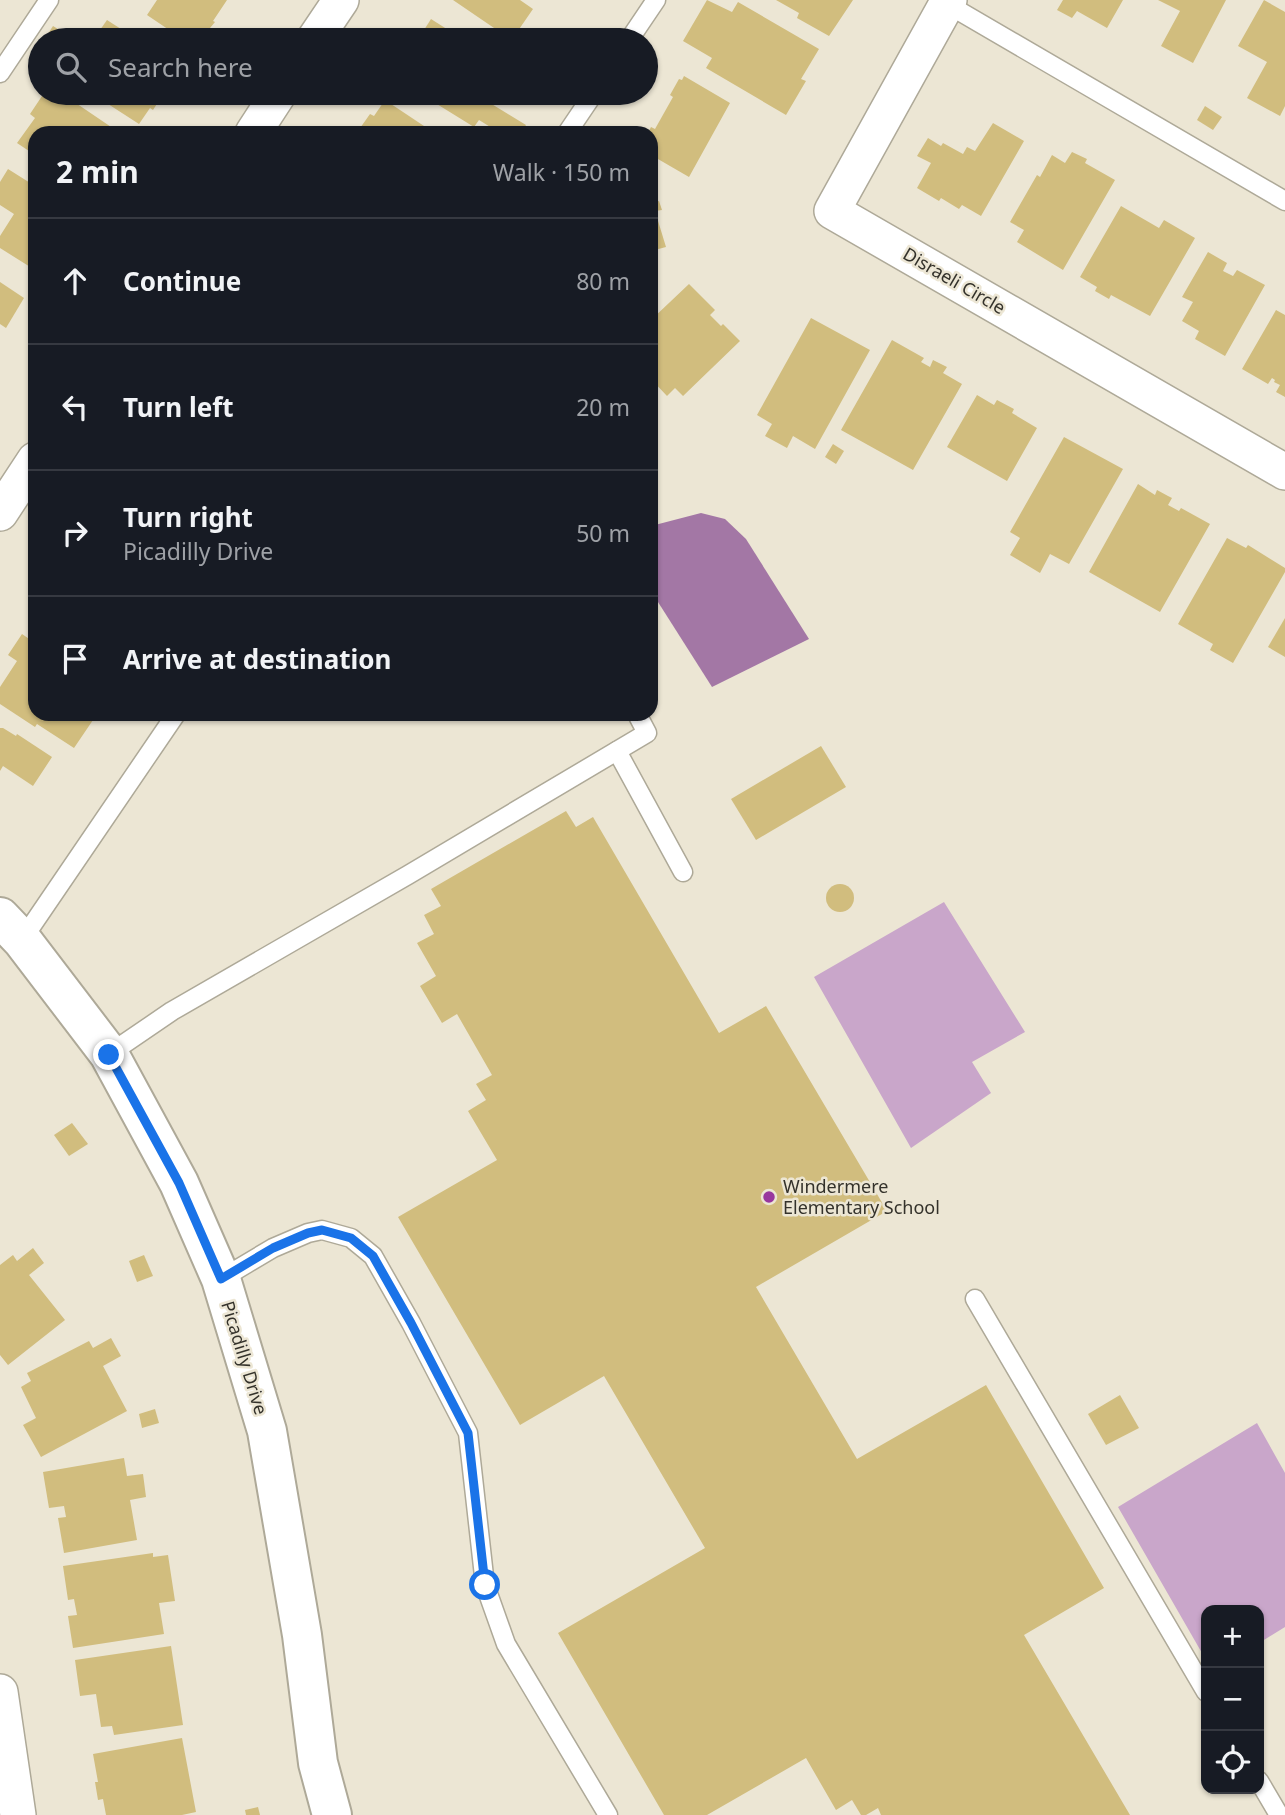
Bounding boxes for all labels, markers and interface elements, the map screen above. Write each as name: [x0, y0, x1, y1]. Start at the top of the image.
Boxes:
search box: [28, 28, 658, 105]
icon: search: [52, 48, 90, 86]
text: Search here: [108, 49, 253, 85]
text: 2 min: [56, 151, 139, 192]
text: Walk · 150 m: [493, 156, 630, 188]
street label: Disraeli Circle: [899, 241, 1010, 319]
icon: ahead: [56, 262, 94, 300]
text: Continue: [123, 263, 241, 299]
text: 80 m: [576, 265, 630, 297]
icon: left: [56, 388, 94, 426]
text: Turn left: [123, 389, 234, 425]
text: 20 m: [576, 391, 630, 423]
text: Turn right: [123, 499, 253, 535]
icon: right: [56, 514, 94, 552]
text: 50 m: [576, 517, 630, 549]
text: Picadilly Drive: [123, 535, 273, 567]
icon: arrive: [56, 640, 94, 678]
text: Arrive at destination: [123, 641, 392, 677]
route end: [93, 1039, 124, 1070]
place label: Windermere Elementary School: [783, 1174, 940, 1219]
marker: Windermere Elementary School: [761, 1189, 777, 1205]
street label: Picadilly Drive: [216, 1298, 274, 1417]
route start: [469, 1569, 500, 1600]
map controls: [1201, 1605, 1264, 1794]
button: +: [1201, 1605, 1264, 1668]
button: −: [1201, 1668, 1264, 1731]
button: locate: [1201, 1731, 1264, 1794]

